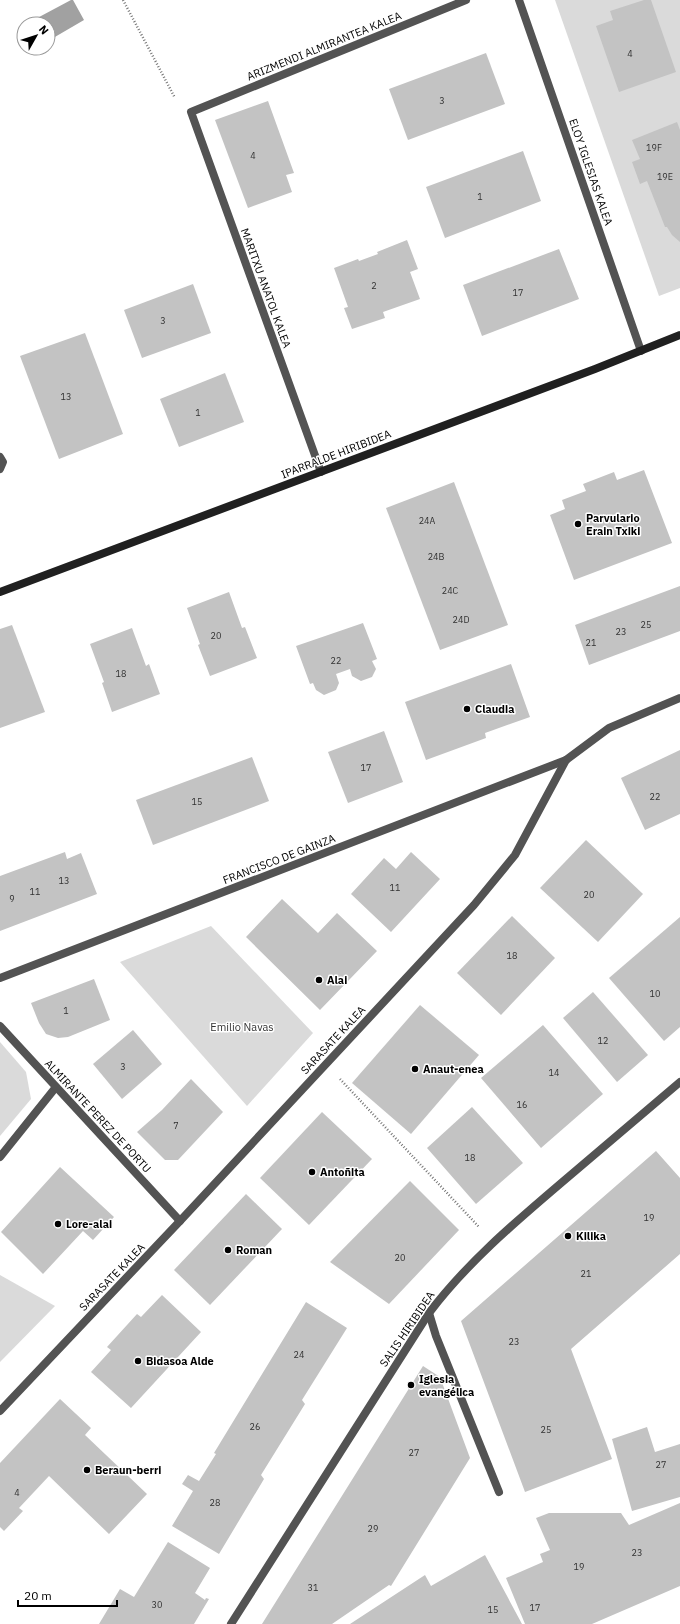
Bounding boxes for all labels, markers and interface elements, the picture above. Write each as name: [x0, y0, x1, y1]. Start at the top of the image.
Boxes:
street label: ARIZMENDI ALMIRANTEA KALEA: [245, 9, 403, 83]
north arrow: [16, 16, 56, 56]
text: N: [36, 22, 52, 37]
house number: 4: [627, 48, 633, 59]
house number: 3: [439, 95, 445, 106]
street label: ELOY IGLESIAS KALEA: [566, 117, 616, 227]
house number: 19F: [646, 142, 662, 153]
house number: 4: [250, 150, 256, 161]
house number: 19E: [657, 171, 673, 182]
house number: 1: [477, 191, 483, 202]
street label: MARITXU ANATOL KALEA: [238, 226, 294, 350]
house number: 2: [371, 280, 377, 291]
house number: 17: [513, 287, 523, 298]
house number: 3: [160, 315, 166, 326]
house number: 13: [61, 391, 71, 402]
house number: 1: [195, 407, 201, 418]
street label: IPARRALDE HIRIBIDEA: [279, 427, 393, 481]
place label: Parvulario Erain Txiki: [586, 511, 640, 538]
house number: 24A: [419, 515, 436, 526]
marker: Parvulario Erain Txiki: [573, 519, 583, 529]
house number: 24B: [428, 551, 444, 562]
house number: 24C: [442, 585, 459, 596]
house number: 24D: [453, 614, 469, 625]
house number: 25: [641, 619, 651, 630]
house number: 23: [616, 626, 626, 637]
house number: 20: [211, 630, 221, 641]
house number: 21: [586, 637, 596, 648]
house number: 22: [331, 655, 341, 666]
house number: 18: [116, 668, 126, 679]
place label: Claudia: [475, 702, 514, 716]
marker: Claudia: [462, 704, 472, 714]
house number: 17: [361, 762, 371, 773]
house number: 22: [650, 791, 660, 802]
house number: 15: [192, 796, 202, 807]
street label: FRANCISCO DE GAINZA: [221, 831, 337, 887]
house number: 13: [59, 875, 69, 886]
house number: 11: [390, 882, 400, 893]
house number: 11: [30, 886, 40, 897]
house number: 20: [584, 889, 594, 900]
house number: 9: [9, 893, 15, 904]
house number: 18: [507, 950, 517, 961]
place label: Alai: [327, 973, 347, 987]
marker: Alai: [314, 975, 324, 985]
house number: 10: [650, 988, 660, 999]
street label: SARASATE KALEA: [298, 1003, 368, 1077]
house number: 1: [63, 1005, 69, 1016]
park label: Emilio Navas: [210, 1020, 274, 1034]
house number: 12: [598, 1035, 608, 1046]
street label: ALMIRANTE PEREZ DE PORTU: [42, 1056, 154, 1176]
house number: 3: [120, 1061, 126, 1072]
place label: Anaut-enea: [423, 1062, 484, 1076]
marker: Anaut-enea: [410, 1064, 420, 1074]
house number: 14: [549, 1067, 559, 1078]
house number: 16: [517, 1099, 527, 1110]
house number: 7: [173, 1120, 179, 1131]
house number: 18: [465, 1152, 475, 1163]
place label: Antoñita: [320, 1165, 365, 1179]
marker: Antoñita: [307, 1167, 317, 1177]
house number: 19: [644, 1212, 654, 1223]
place label: Lore-alai: [66, 1217, 112, 1231]
marker: Lore-alai: [53, 1219, 63, 1229]
place label: Kilika: [576, 1229, 606, 1243]
marker: Kilika: [563, 1231, 573, 1241]
street label: SARASATE KALEA: [76, 1240, 148, 1314]
place label: Roman: [236, 1243, 272, 1257]
marker: Roman: [223, 1245, 233, 1255]
house number: 20: [395, 1252, 405, 1263]
house number: 21: [581, 1268, 591, 1279]
street label: SALIS HIRIBIDEA: [376, 1288, 438, 1370]
house number: 23: [509, 1336, 519, 1347]
house number: 24: [294, 1349, 304, 1360]
place label: Bidasoa Alde: [146, 1354, 214, 1368]
marker: Bidasoa Alde: [133, 1356, 143, 1366]
place label: Iglesia evangélica: [419, 1372, 474, 1399]
marker: Iglesia evangélica: [406, 1380, 416, 1390]
house number: 26: [250, 1421, 260, 1432]
house number: 25: [541, 1424, 551, 1435]
house number: 27: [409, 1447, 419, 1458]
house number: 27: [656, 1459, 666, 1470]
place label: Beraun-berri: [95, 1463, 162, 1477]
marker: Beraun-berri: [82, 1465, 92, 1475]
house number: 4: [14, 1487, 20, 1498]
house number: 28: [210, 1497, 220, 1508]
house number: 29: [368, 1523, 378, 1534]
house number: 23: [632, 1547, 642, 1558]
house number: 19: [574, 1561, 584, 1572]
scale bar: [18, 1582, 117, 1608]
house number: 31: [308, 1582, 318, 1593]
text: 20 m: [24, 1588, 52, 1603]
house number: 30: [152, 1599, 162, 1610]
house number: 17: [530, 1602, 540, 1613]
house number: 15: [488, 1604, 498, 1615]

